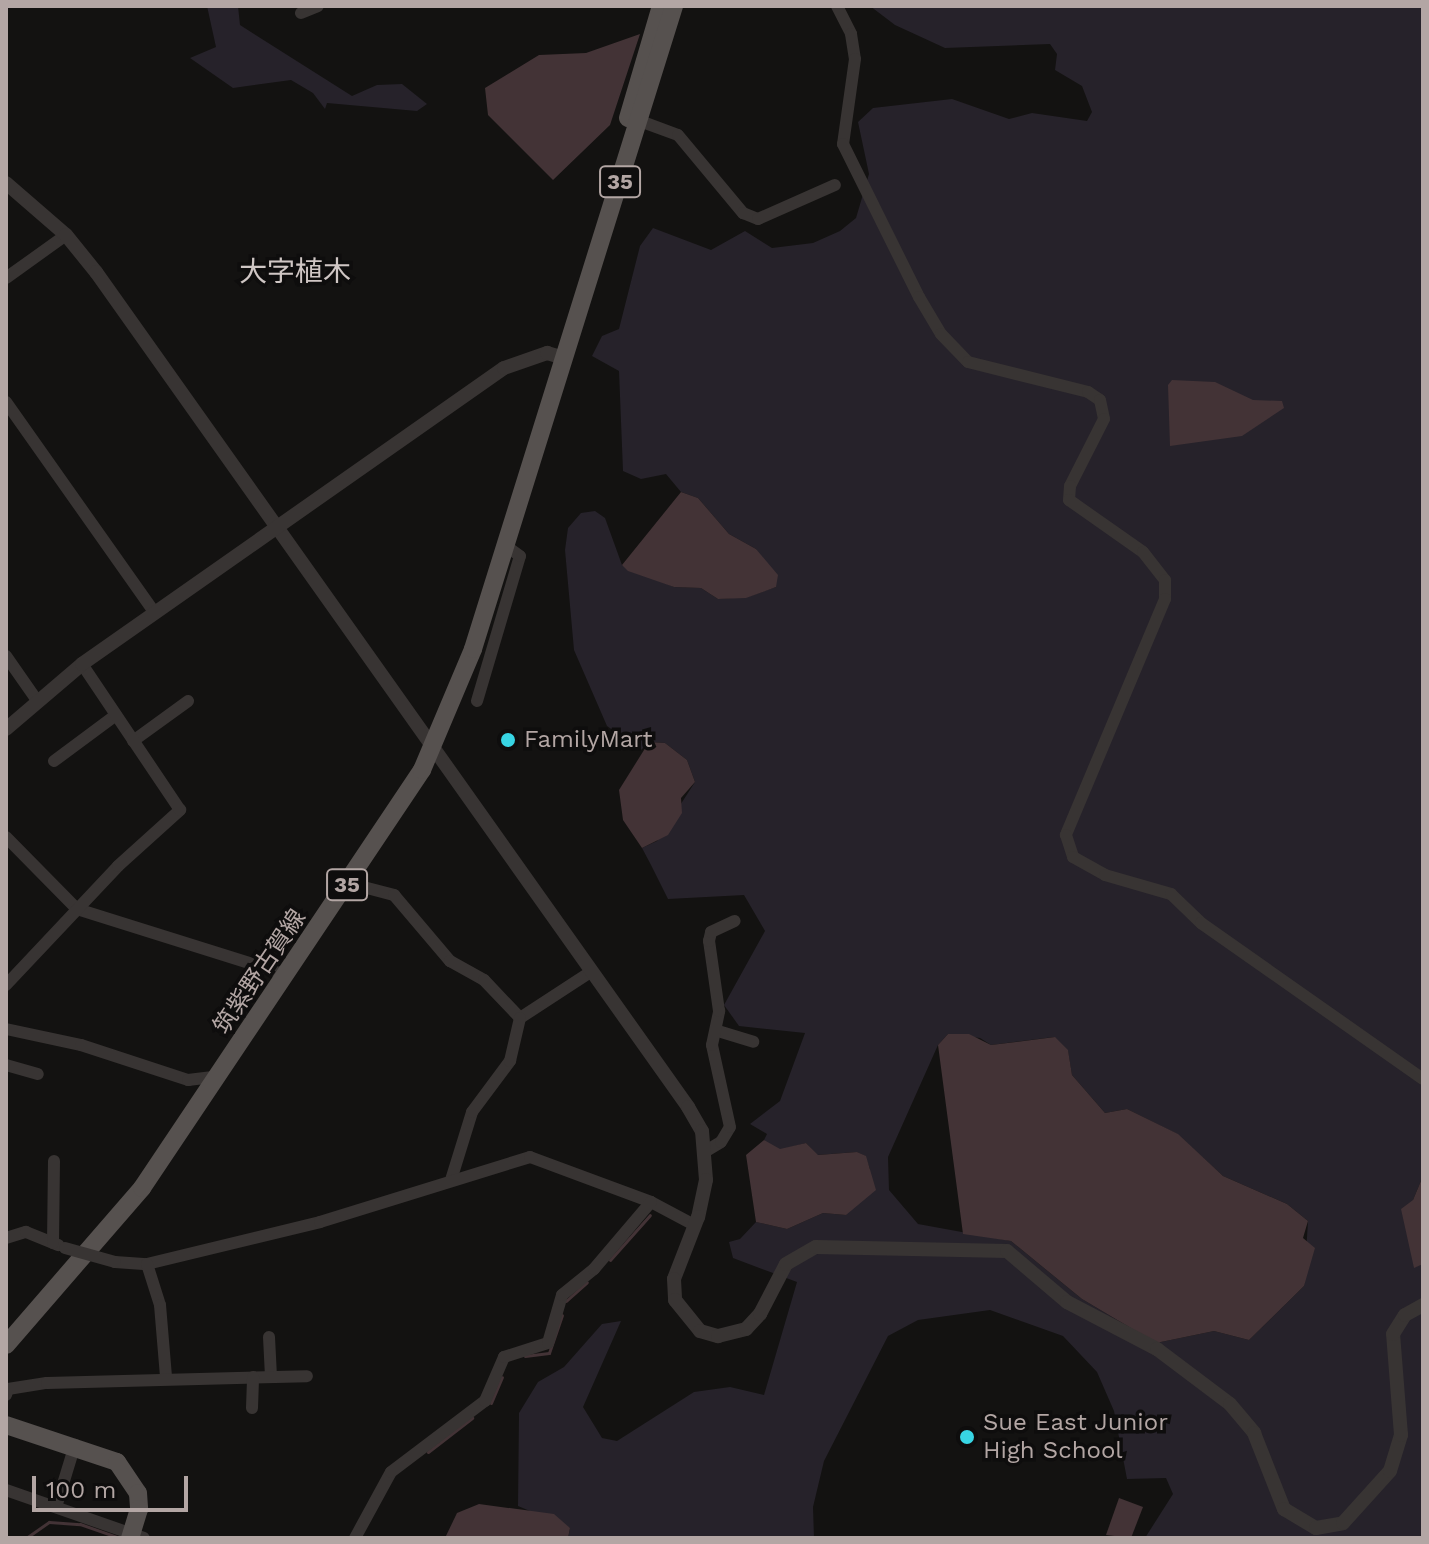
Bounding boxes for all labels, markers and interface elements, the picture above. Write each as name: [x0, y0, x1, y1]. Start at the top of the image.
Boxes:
road number: 35: [598, 164, 642, 200]
district label: 大字植木: [239, 255, 351, 289]
place label: FamilyMart: [524, 726, 652, 754]
marker: FamilyMart: [499, 731, 517, 749]
road number: 35: [325, 867, 369, 903]
street label: 筑紫野古賀線: [208, 904, 312, 1040]
place label: Sue East Junior High School: [983, 1409, 1168, 1465]
marker: Sue East Junior High School: [958, 1428, 976, 1446]
scale bar: [36, 1460, 192, 1510]
text: 100 m: [46, 1476, 116, 1504]

